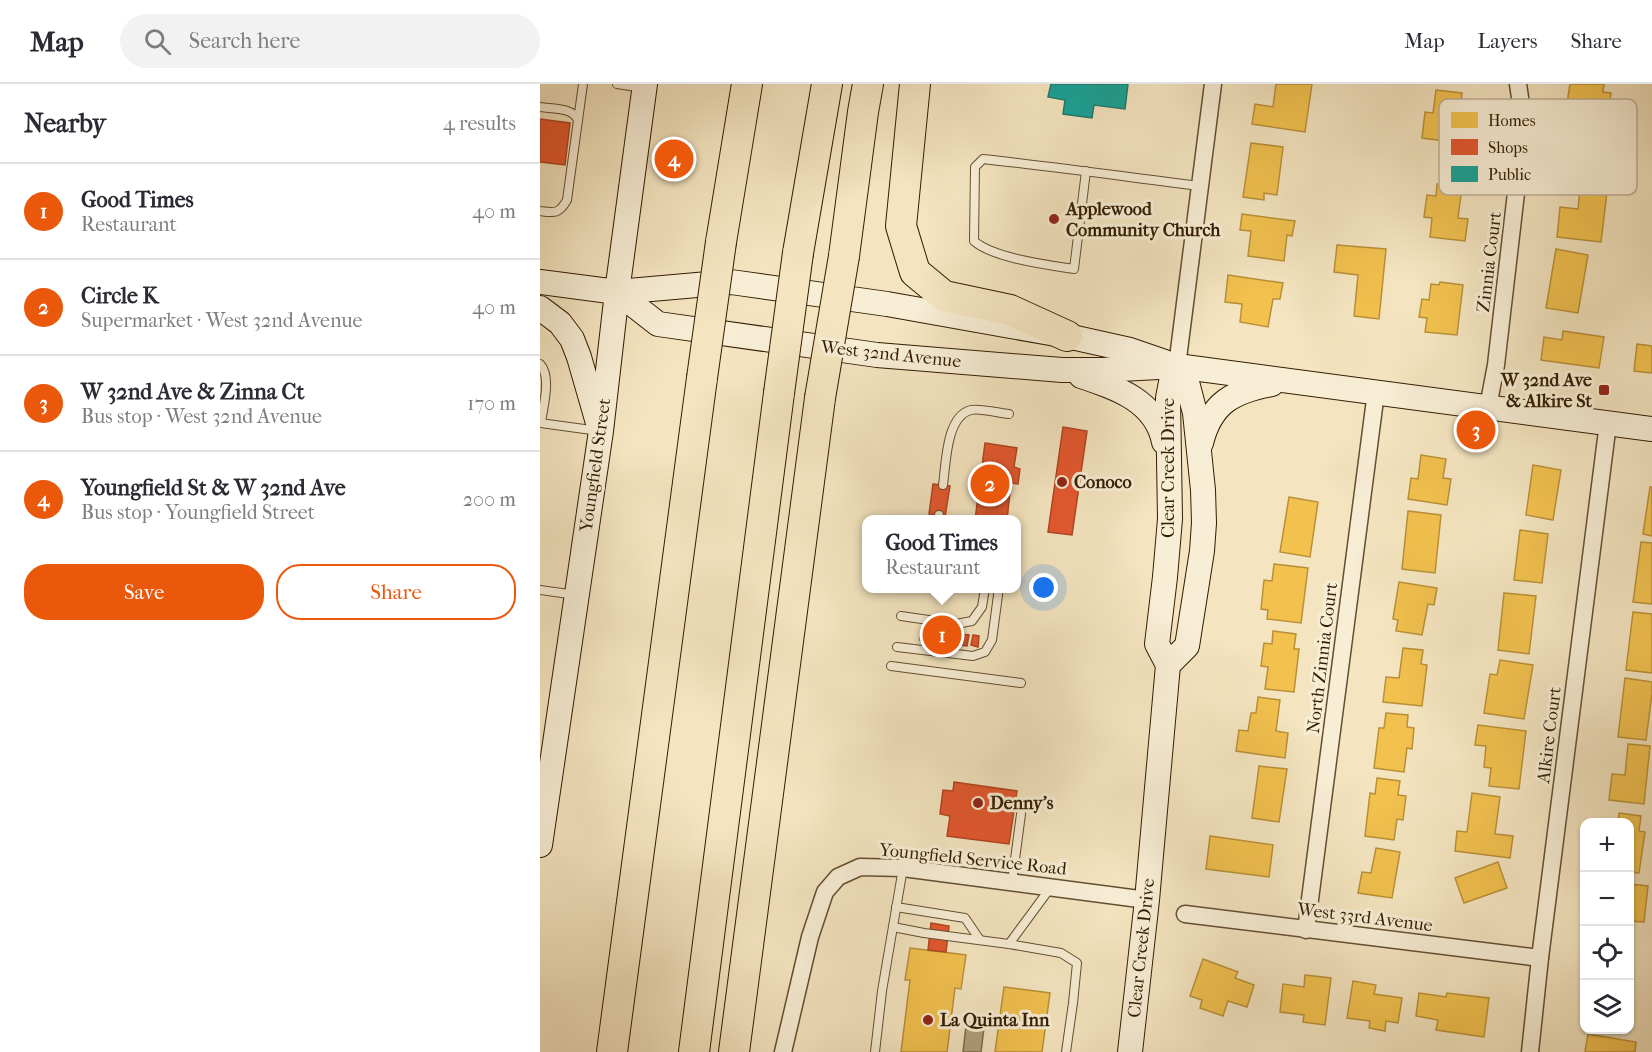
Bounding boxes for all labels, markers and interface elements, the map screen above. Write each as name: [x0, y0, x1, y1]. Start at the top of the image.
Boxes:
search box: [120, 14, 540, 68]
text: Map: [30, 25, 84, 58]
icon: search: [141, 25, 174, 58]
text: Search here: [189, 28, 300, 54]
text: Map: [1404, 29, 1445, 53]
text: Layers: [1478, 29, 1537, 53]
text: Share: [1570, 29, 1622, 53]
legend: [1439, 99, 1637, 195]
text: Nearby: [24, 108, 106, 139]
text: Homes: [1488, 111, 1536, 130]
text: 4 results: [443, 112, 516, 135]
pin: 4: [654, 136, 694, 182]
text: Shops: [1488, 138, 1528, 157]
text: Public: [1488, 165, 1531, 184]
text: Good Times: [81, 187, 194, 213]
place label: Applewood Community Church: [1065, 199, 1221, 241]
text: 1: [40, 200, 47, 223]
text: 40 m: [472, 200, 516, 223]
street label: Zinnia Court: [1473, 210, 1506, 314]
marker: Applewood Community Church: [1047, 212, 1061, 226]
text: Restaurant: [81, 213, 177, 236]
text: Circle K: [81, 283, 159, 309]
text: 2: [38, 296, 49, 319]
text: 40 m: [472, 296, 516, 319]
text: Supermarket · West 32nd Avenue: [81, 309, 362, 332]
street label: West 32nd Avenue: [819, 337, 962, 372]
place label: W 32nd Ave & Alkire St: [1500, 370, 1593, 412]
text: W 32nd Ave & Zinna Ct: [81, 379, 304, 405]
marker: W 32nd Ave & Alkire St: [1597, 383, 1611, 397]
text: 3: [39, 392, 48, 415]
text: 170 m: [467, 392, 516, 415]
street label: Youngfield Street: [576, 396, 615, 534]
street label: Clear Creek Drive: [1158, 398, 1179, 538]
text: Bus stop · West 32nd Avenue: [81, 405, 322, 428]
pin: 3: [1456, 408, 1496, 452]
pin: 2: [970, 462, 1010, 506]
place label: Conoco: [1074, 472, 1132, 493]
text: Youngfield St & W 32nd Ave: [81, 475, 346, 501]
marker: Conoco: [1055, 475, 1069, 489]
text: 4: [38, 488, 49, 511]
text: 200 m: [463, 488, 516, 511]
text: Bus stop · Youngfield Street: [81, 501, 315, 524]
popup: [862, 515, 1021, 593]
text: Good Times: [885, 530, 998, 556]
text: Restaurant: [885, 556, 981, 579]
button: Save: [24, 564, 264, 620]
button: Share: [276, 564, 516, 620]
your location: [1029, 573, 1058, 602]
street label: North Zinnia Court: [1303, 581, 1342, 735]
pin: 1: [922, 612, 962, 658]
street label: Alkire Court: [1533, 685, 1566, 785]
place label: Denny's: [990, 793, 1054, 814]
marker: Denny's: [971, 796, 985, 810]
map controls: [1580, 818, 1634, 1034]
button: +: [1580, 818, 1634, 872]
street label: Youngfield Service Road: [877, 839, 1068, 880]
button: −: [1580, 872, 1634, 926]
street label: Clear Creek Drive: [1124, 877, 1159, 1019]
street label: West 33rd Avenue: [1295, 899, 1434, 936]
button: locate: [1580, 926, 1634, 980]
button: layers: [1580, 980, 1634, 1034]
place label: La Quinta Inn: [940, 1010, 1050, 1031]
marker: La Quinta Inn: [921, 1013, 935, 1027]

